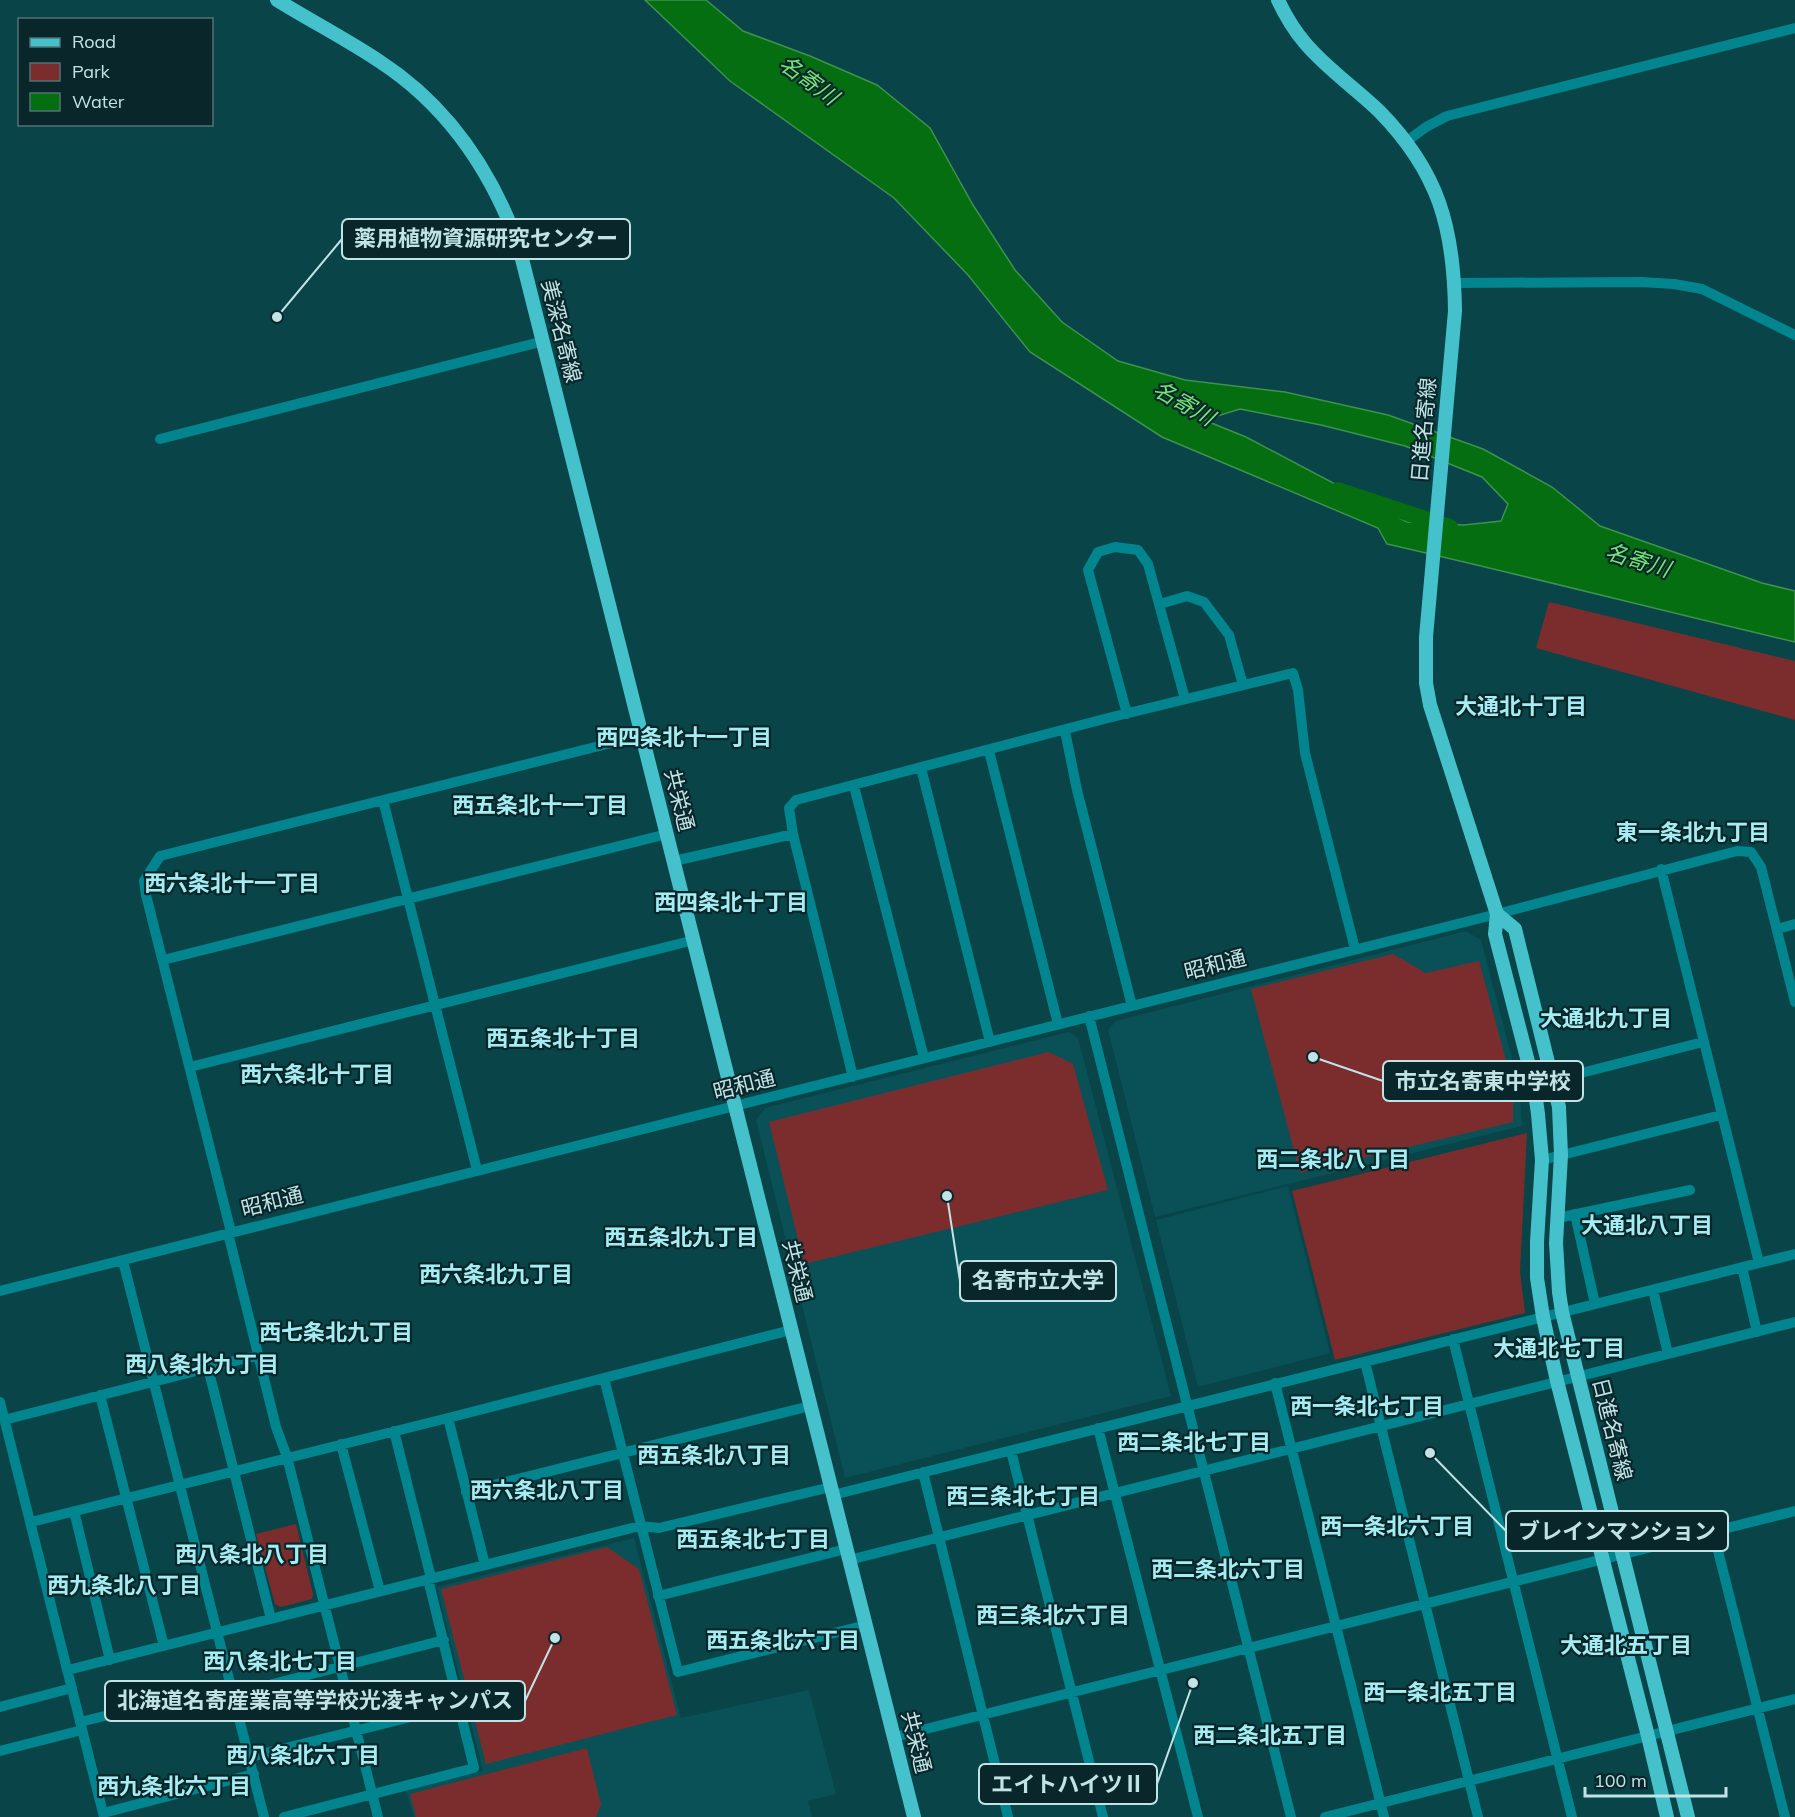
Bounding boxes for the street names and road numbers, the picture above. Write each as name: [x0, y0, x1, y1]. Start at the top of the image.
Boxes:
street label: 美深名寄線: [537, 277, 587, 385]
street label: 日進名寄線: [1405, 377, 1441, 483]
street label: 共栄通: [660, 766, 700, 834]
street label: 昭和通: [1181, 944, 1249, 984]
street label: 昭和通: [710, 1064, 778, 1104]
street label: 昭和通: [238, 1181, 306, 1221]
street label: 共栄通: [778, 1237, 818, 1305]
street label: 日進名寄線: [1588, 1375, 1638, 1483]
street label: 共栄通: [897, 1708, 937, 1776]

